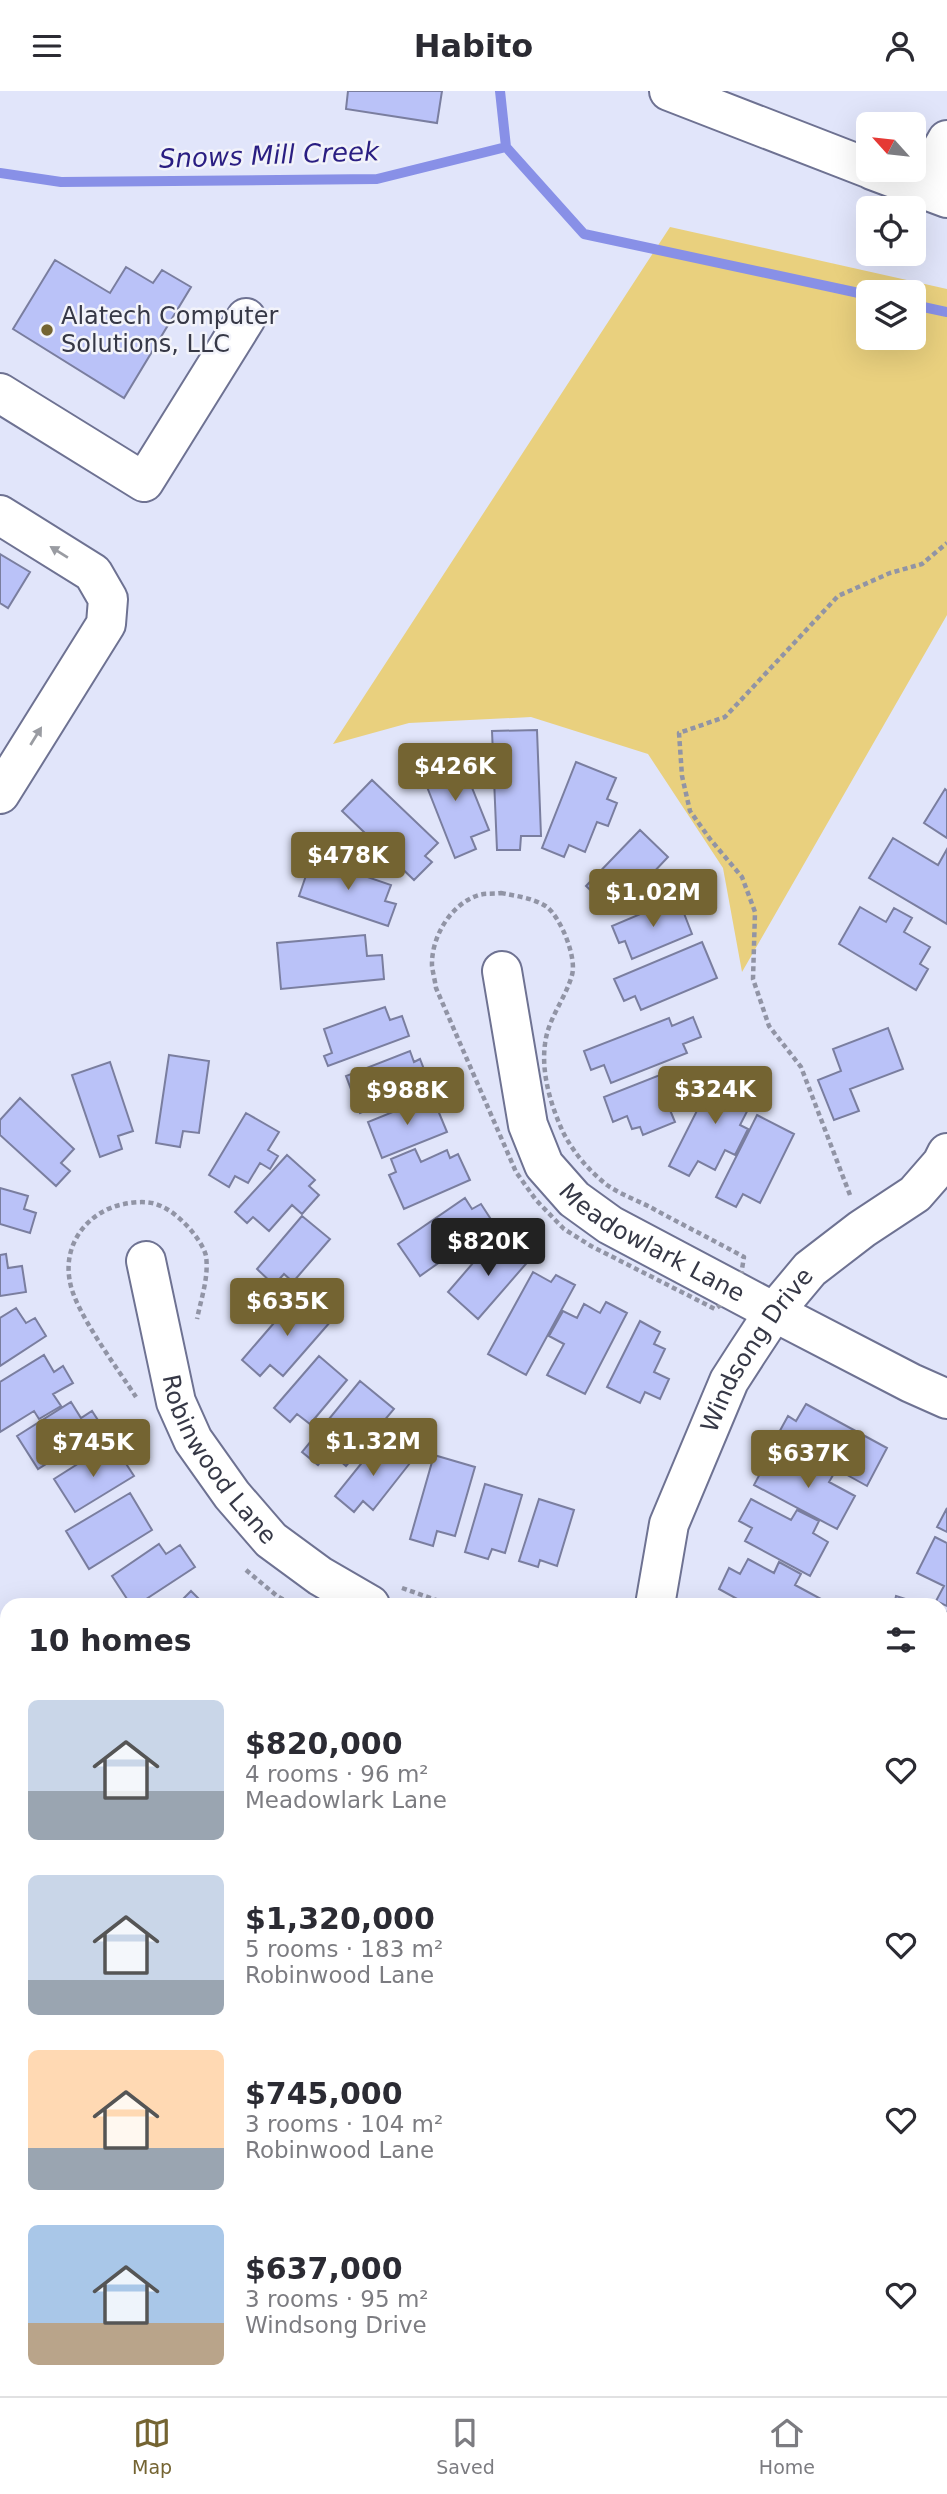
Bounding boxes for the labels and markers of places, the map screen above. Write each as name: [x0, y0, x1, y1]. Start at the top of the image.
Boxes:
place label: Alatech Computer Solutions, LLC: [61, 302, 278, 358]
marker: Alatech Computer Solutions, LLC: [39, 322, 55, 338]
pin: $426K: [406, 743, 504, 803]
pin: $478K: [299, 833, 397, 892]
pin: $1.02M: [596, 869, 710, 929]
pin: $988K: [358, 1067, 456, 1127]
pin: $324K: [666, 1067, 764, 1126]
pin: $820K: [439, 1219, 537, 1278]
pin: $635K: [238, 1279, 336, 1338]
pin: $745K: [44, 1419, 142, 1479]
pin: $1.32M: [316, 1419, 430, 1478]
pin: $637K: [759, 1431, 857, 1490]

